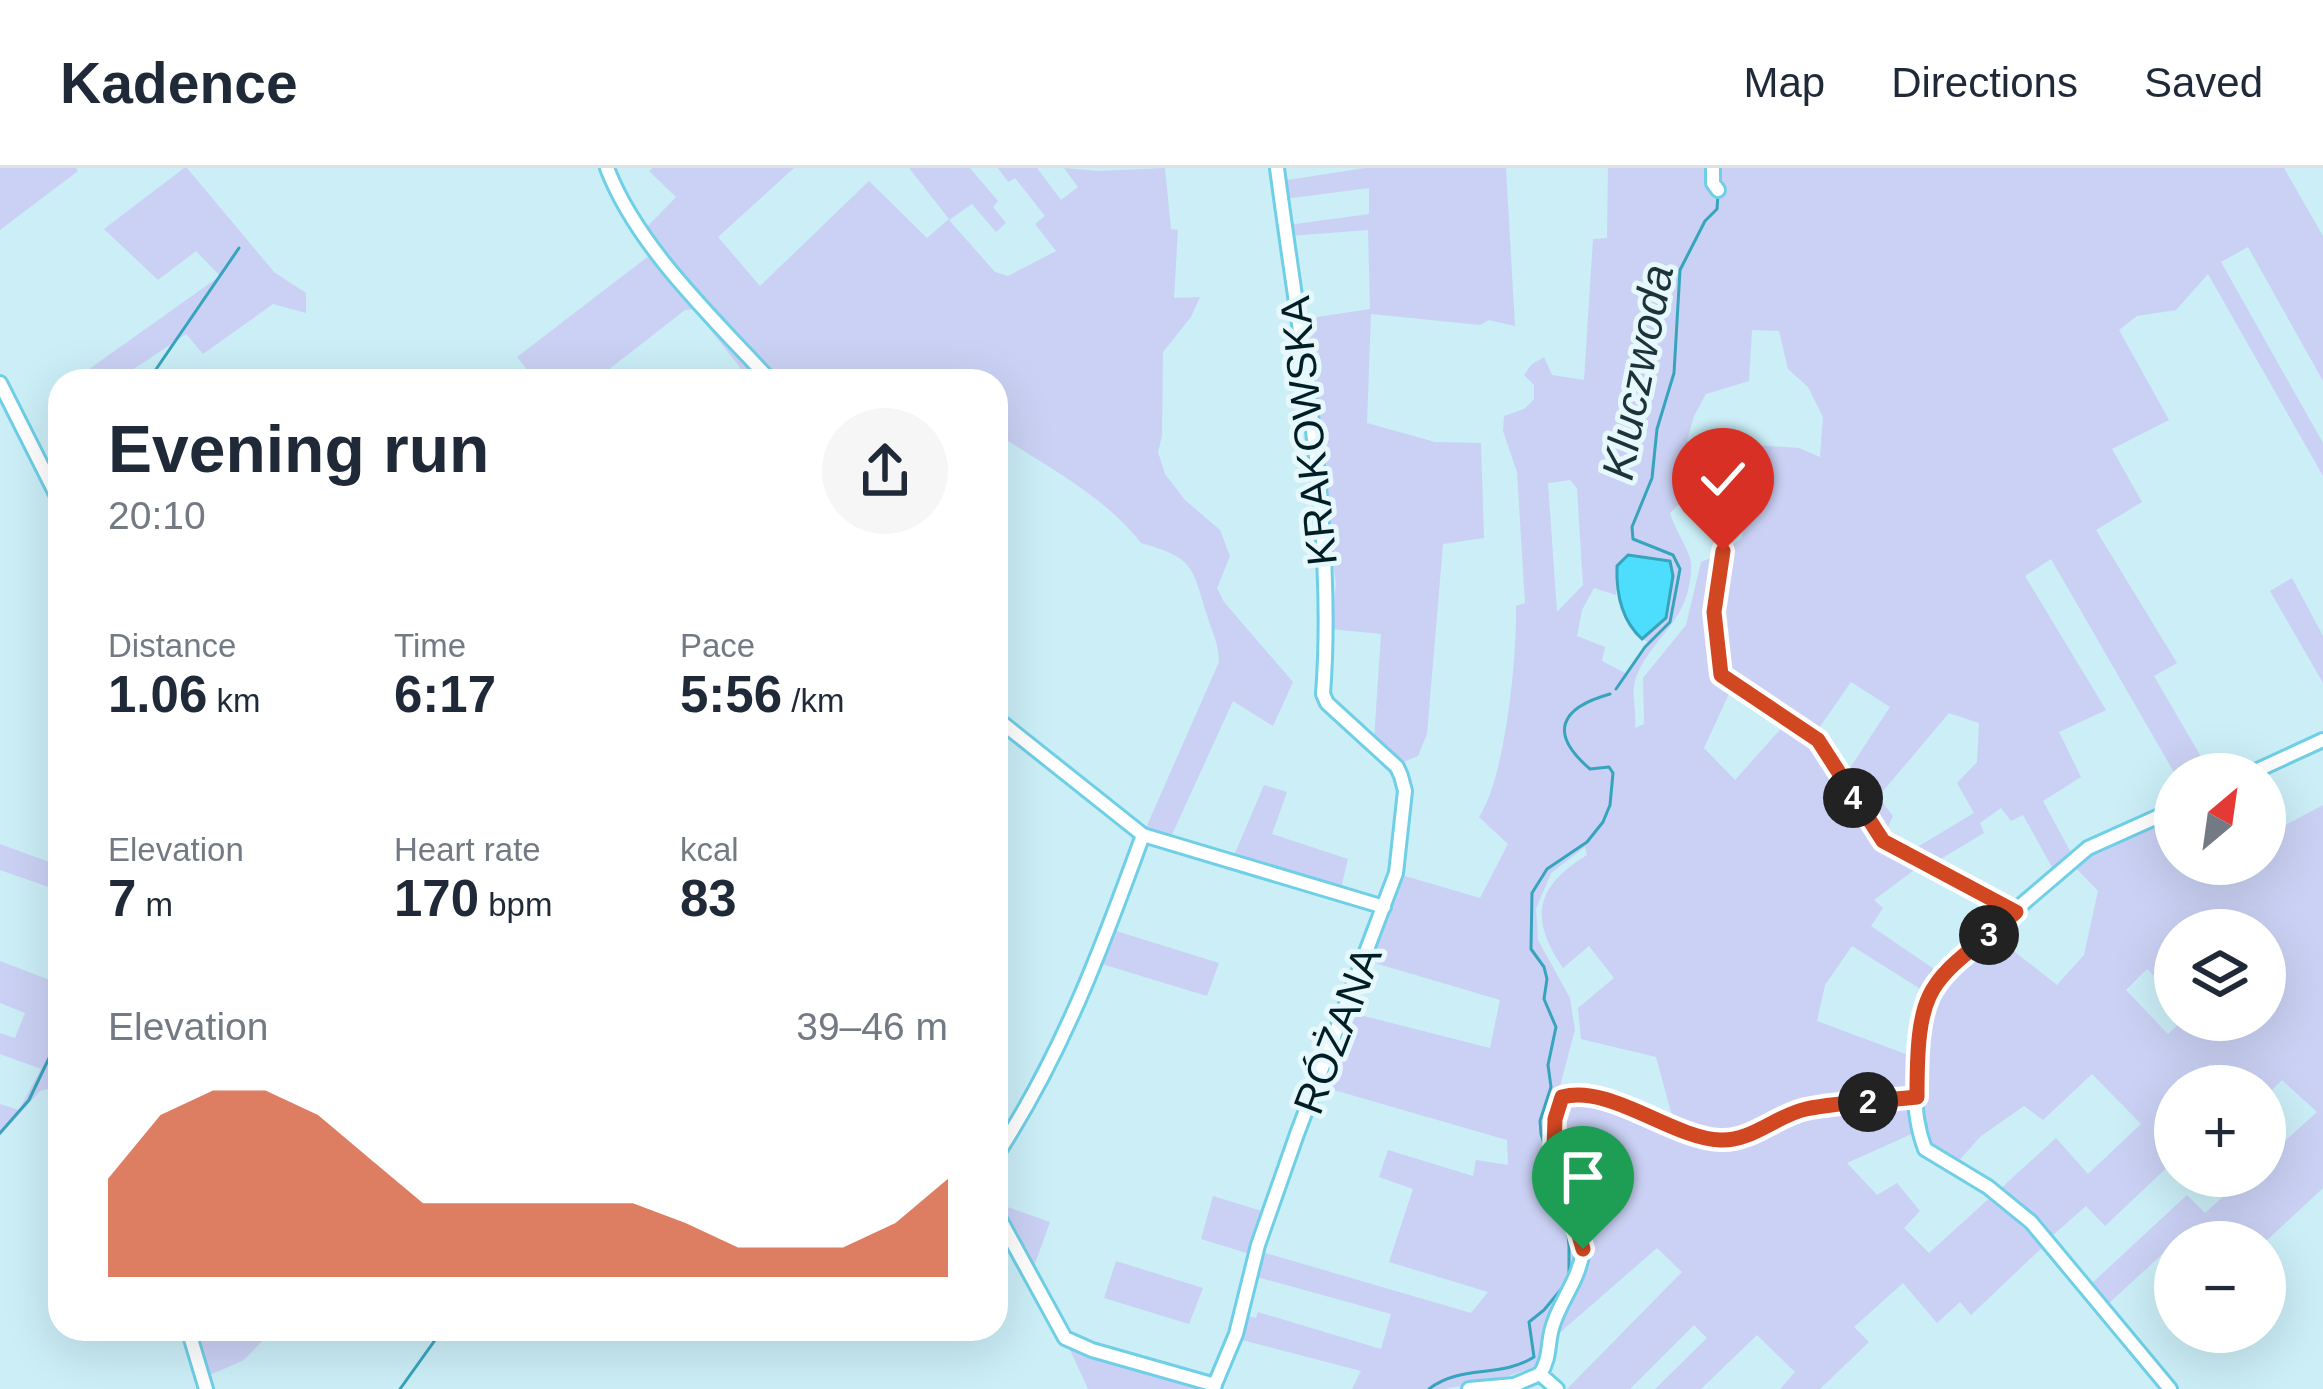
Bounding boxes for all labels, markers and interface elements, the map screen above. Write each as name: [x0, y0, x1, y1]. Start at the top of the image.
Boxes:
text: Kadence: [60, 51, 298, 115]
text: Map: [1743, 59, 1825, 106]
text: Directions: [1891, 59, 2078, 106]
text: Saved: [2144, 59, 2263, 106]
water label: Kluczwoda: [1592, 260, 1683, 484]
street label: KRAKOWSKA: [1271, 294, 1346, 568]
button: share: [822, 408, 948, 534]
text: Evening run: [108, 412, 489, 486]
pin: [1672, 428, 1774, 551]
icon: check: [1690, 446, 1756, 512]
text: 20:10: [108, 494, 206, 537]
text: Distance: [108, 627, 236, 664]
text: Time: [394, 627, 466, 664]
text: Pace: [680, 627, 755, 664]
text: 1.06: [108, 666, 207, 723]
text: 6:17: [394, 666, 496, 723]
text: 5:56: [680, 666, 782, 723]
text: km: [207, 682, 260, 719]
text: /km: [782, 682, 844, 719]
north arrow: [2154, 753, 2286, 885]
map controls: [2154, 753, 2286, 1353]
pin: 4: [1823, 768, 1883, 828]
text: 4: [1844, 779, 1862, 816]
text: Elevation: [108, 831, 244, 868]
text: Heart rate: [394, 831, 541, 868]
text: kcal: [680, 831, 739, 868]
text: 7: [108, 870, 136, 927]
text: 170: [394, 870, 479, 927]
text: 83: [680, 870, 737, 927]
text: m: [136, 886, 173, 923]
text: bpm: [479, 886, 552, 923]
pin: 3: [1959, 905, 2019, 965]
button: layers: [2154, 909, 2286, 1041]
text: 3: [1980, 916, 1998, 953]
street label: RÓŻANA: [1284, 940, 1391, 1120]
text: Elevation: [108, 1005, 268, 1048]
text: 39–46 m: [796, 1005, 948, 1048]
button: +: [2154, 1065, 2286, 1197]
pin: 2: [1838, 1072, 1898, 1132]
text: 2: [1859, 1083, 1877, 1120]
pin: [1532, 1126, 1634, 1249]
icon: arrive: [1550, 1144, 1616, 1210]
button: −: [2154, 1221, 2286, 1353]

